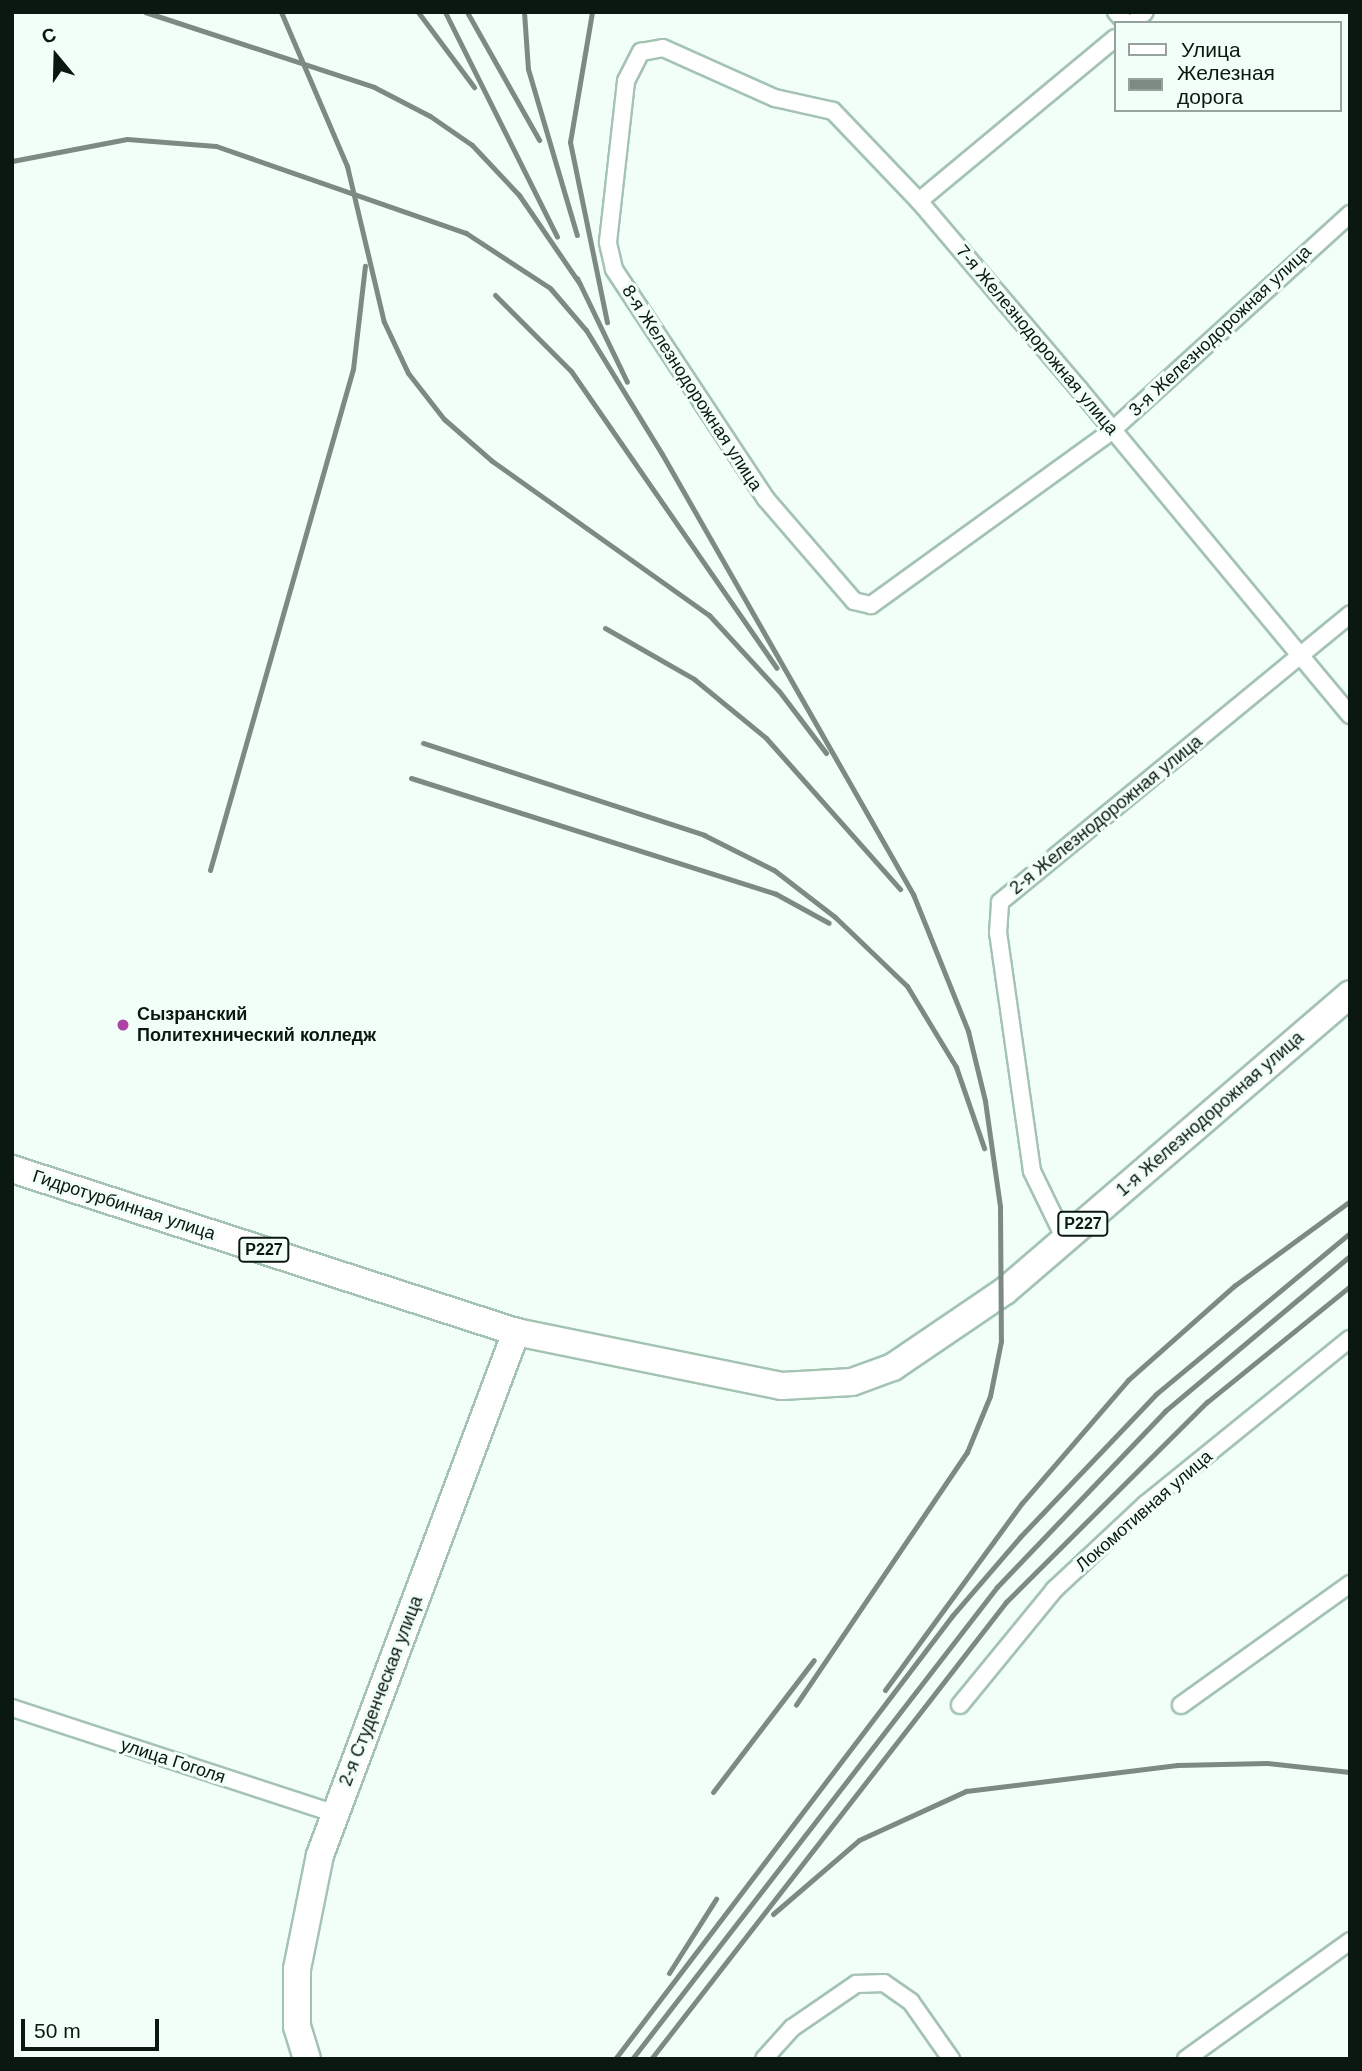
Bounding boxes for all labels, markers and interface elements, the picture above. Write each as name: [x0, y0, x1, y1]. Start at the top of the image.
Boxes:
north arrow: [21, 21, 91, 91]
legend: [1114, 21, 1341, 112]
text: С: [39, 24, 59, 48]
text: Улица: [1181, 38, 1241, 61]
text: Железная дорога: [1177, 61, 1275, 108]
street label: 7-я Железнодорожная улица: [951, 241, 1123, 439]
street label: 3-я Железнодорожная улица: [1124, 241, 1316, 421]
street label: 8-я Железнодорожная улица: [617, 281, 767, 495]
street label: 2-я Железнодорожная улица: [1006, 731, 1206, 899]
place label: Сызранский Политехнический колледж: [137, 1004, 376, 1046]
marker: Сызранский Политехнический колледж: [115, 1017, 131, 1033]
street label: 1-я Железнодорожная улица: [1112, 1027, 1308, 1201]
street label: Гидротурбинная улица: [30, 1165, 218, 1245]
road number: Р227: [1057, 1212, 1109, 1236]
road number: Р227: [238, 1238, 290, 1262]
street label: Локомотивная улица: [1071, 1446, 1217, 1576]
street label: 2-я Студенческая улица: [335, 1593, 427, 1789]
street label: улица Гоголя: [118, 1734, 228, 1788]
scale bar: [24, 2004, 163, 2048]
text: 50 m: [34, 2019, 81, 2042]

